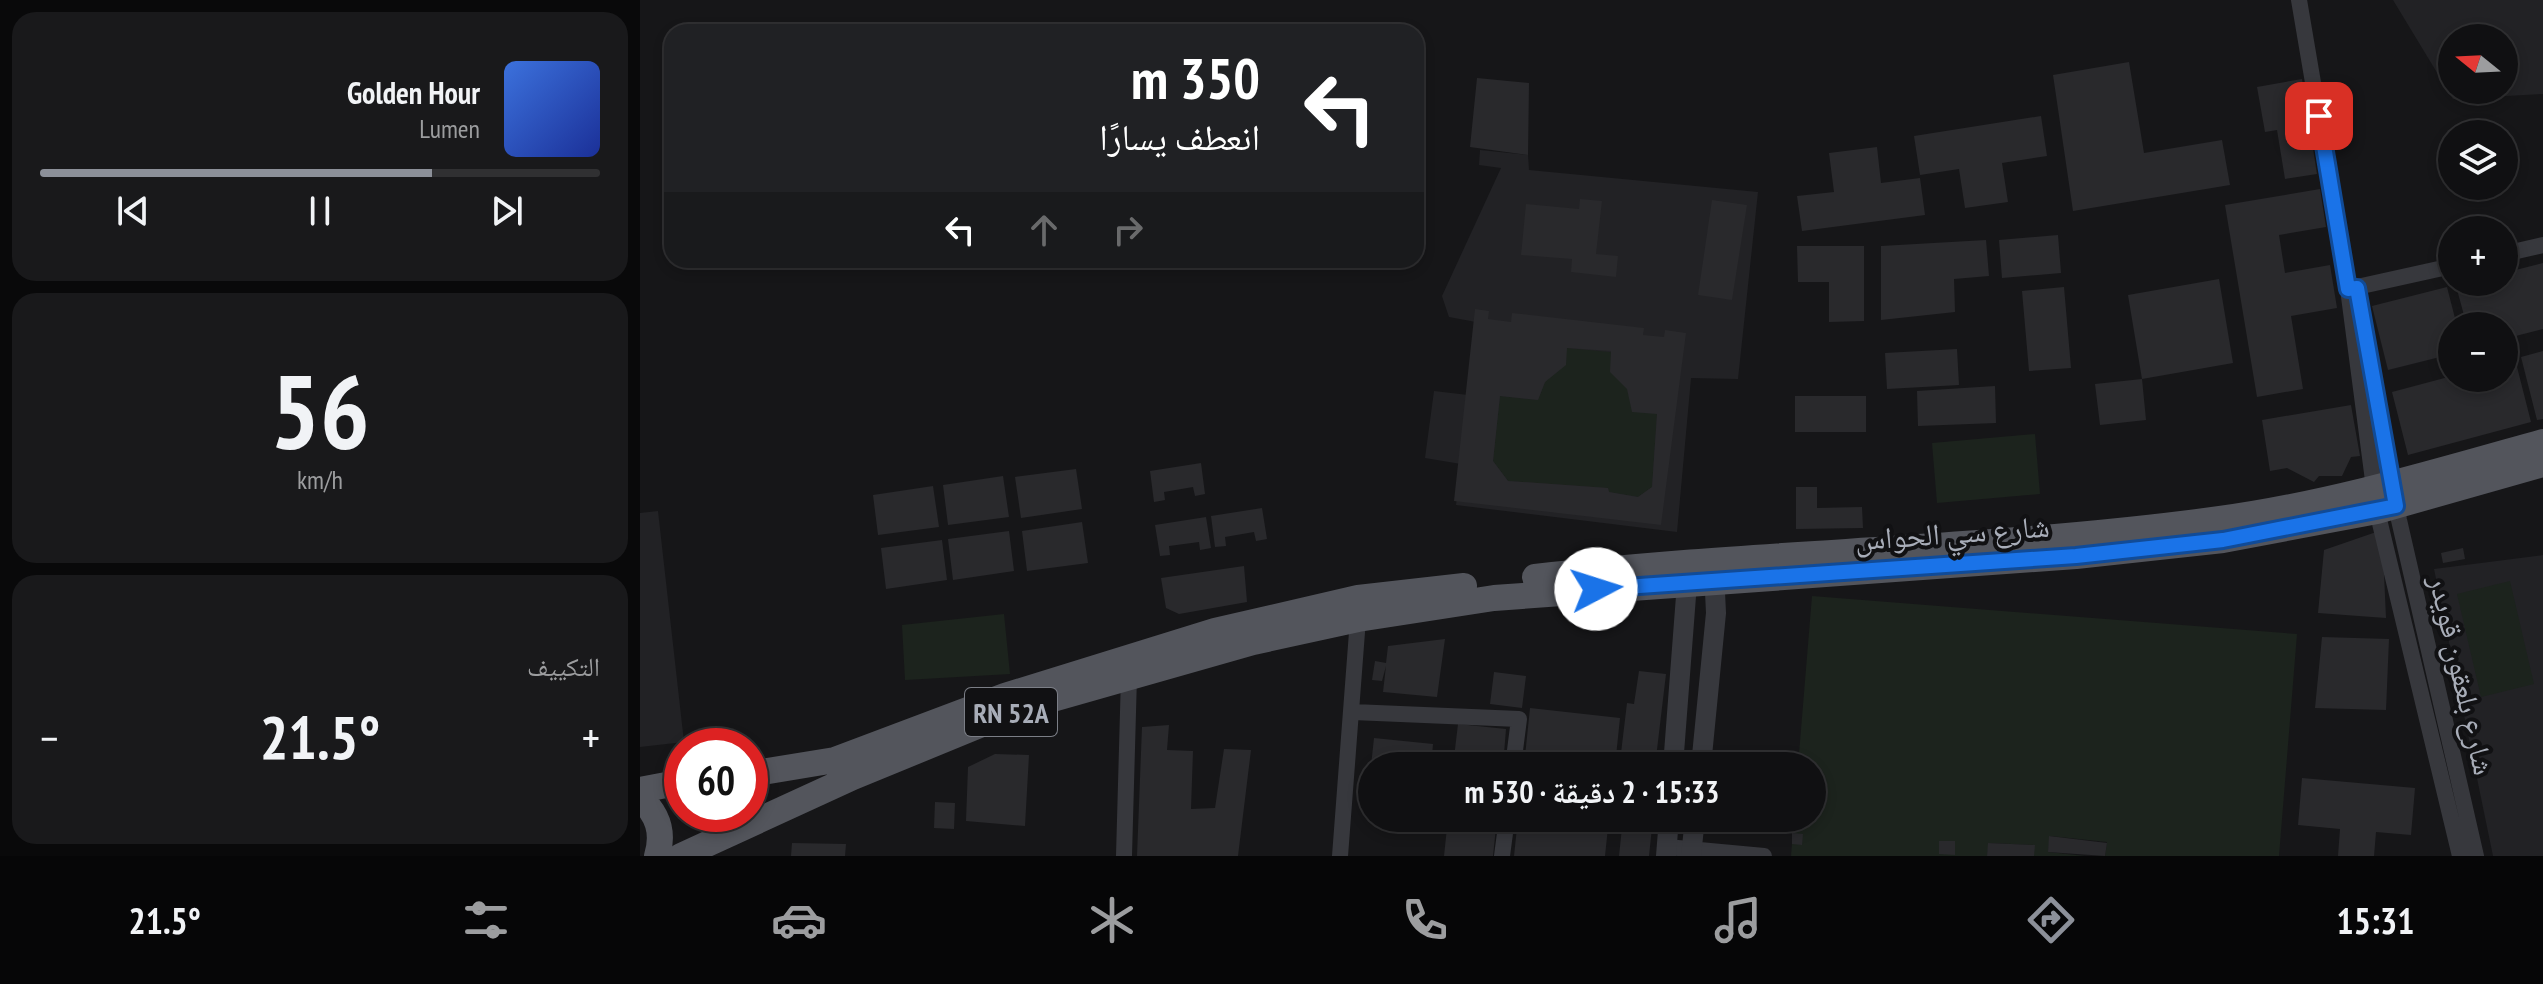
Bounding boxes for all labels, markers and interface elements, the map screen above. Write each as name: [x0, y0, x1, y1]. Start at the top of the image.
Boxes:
north arrow: [2438, 24, 2518, 104]
map controls: [2438, 24, 2518, 392]
text: 350 m: [1131, 42, 1260, 114]
icon: left: [1288, 56, 1392, 160]
text: Golden Hour: [347, 73, 480, 112]
pin: [2285, 82, 2353, 150]
icon: arrive: [2297, 94, 2341, 138]
text: Lumen: [419, 112, 480, 145]
text: انعطف يسارًا: [1099, 113, 1260, 160]
button: layers: [2438, 120, 2518, 200]
icon: previous: [111, 189, 155, 233]
icon: pause: [298, 189, 342, 233]
icon: next: [485, 189, 529, 233]
icon: left: [938, 208, 982, 252]
icon: ahead: [1022, 208, 1066, 252]
icon: right: [1106, 208, 1150, 252]
button: +: [2438, 216, 2518, 296]
button: −: [2438, 312, 2518, 392]
text: 56: [270, 343, 370, 478]
text: km/h: [297, 463, 343, 496]
street label: شارع سي الحواس: [1853, 506, 2051, 564]
position arrow: [1554, 547, 1638, 631]
street label: شارع بلعقون قويدر: [2420, 570, 2505, 779]
text: التكييف: [527, 650, 600, 683]
road number: RN 52A: [965, 688, 1057, 736]
text: 21.5°: [260, 698, 380, 776]
text: −: [40, 709, 58, 766]
text: +: [582, 709, 600, 766]
speed limit sign: 60: [664, 728, 768, 832]
text: 15:33 · 2 دقيقة · 530 m: [1465, 772, 1719, 811]
icon: filters: [458, 892, 514, 948]
icon: car: [771, 892, 827, 948]
icon: climate: [1084, 892, 1140, 948]
icon: phone: [1397, 892, 1453, 948]
icon: music: [1710, 892, 1766, 948]
icon: directions: [2023, 892, 2079, 948]
text: 21.5°: [129, 897, 201, 944]
text: 15:31: [2337, 897, 2414, 944]

